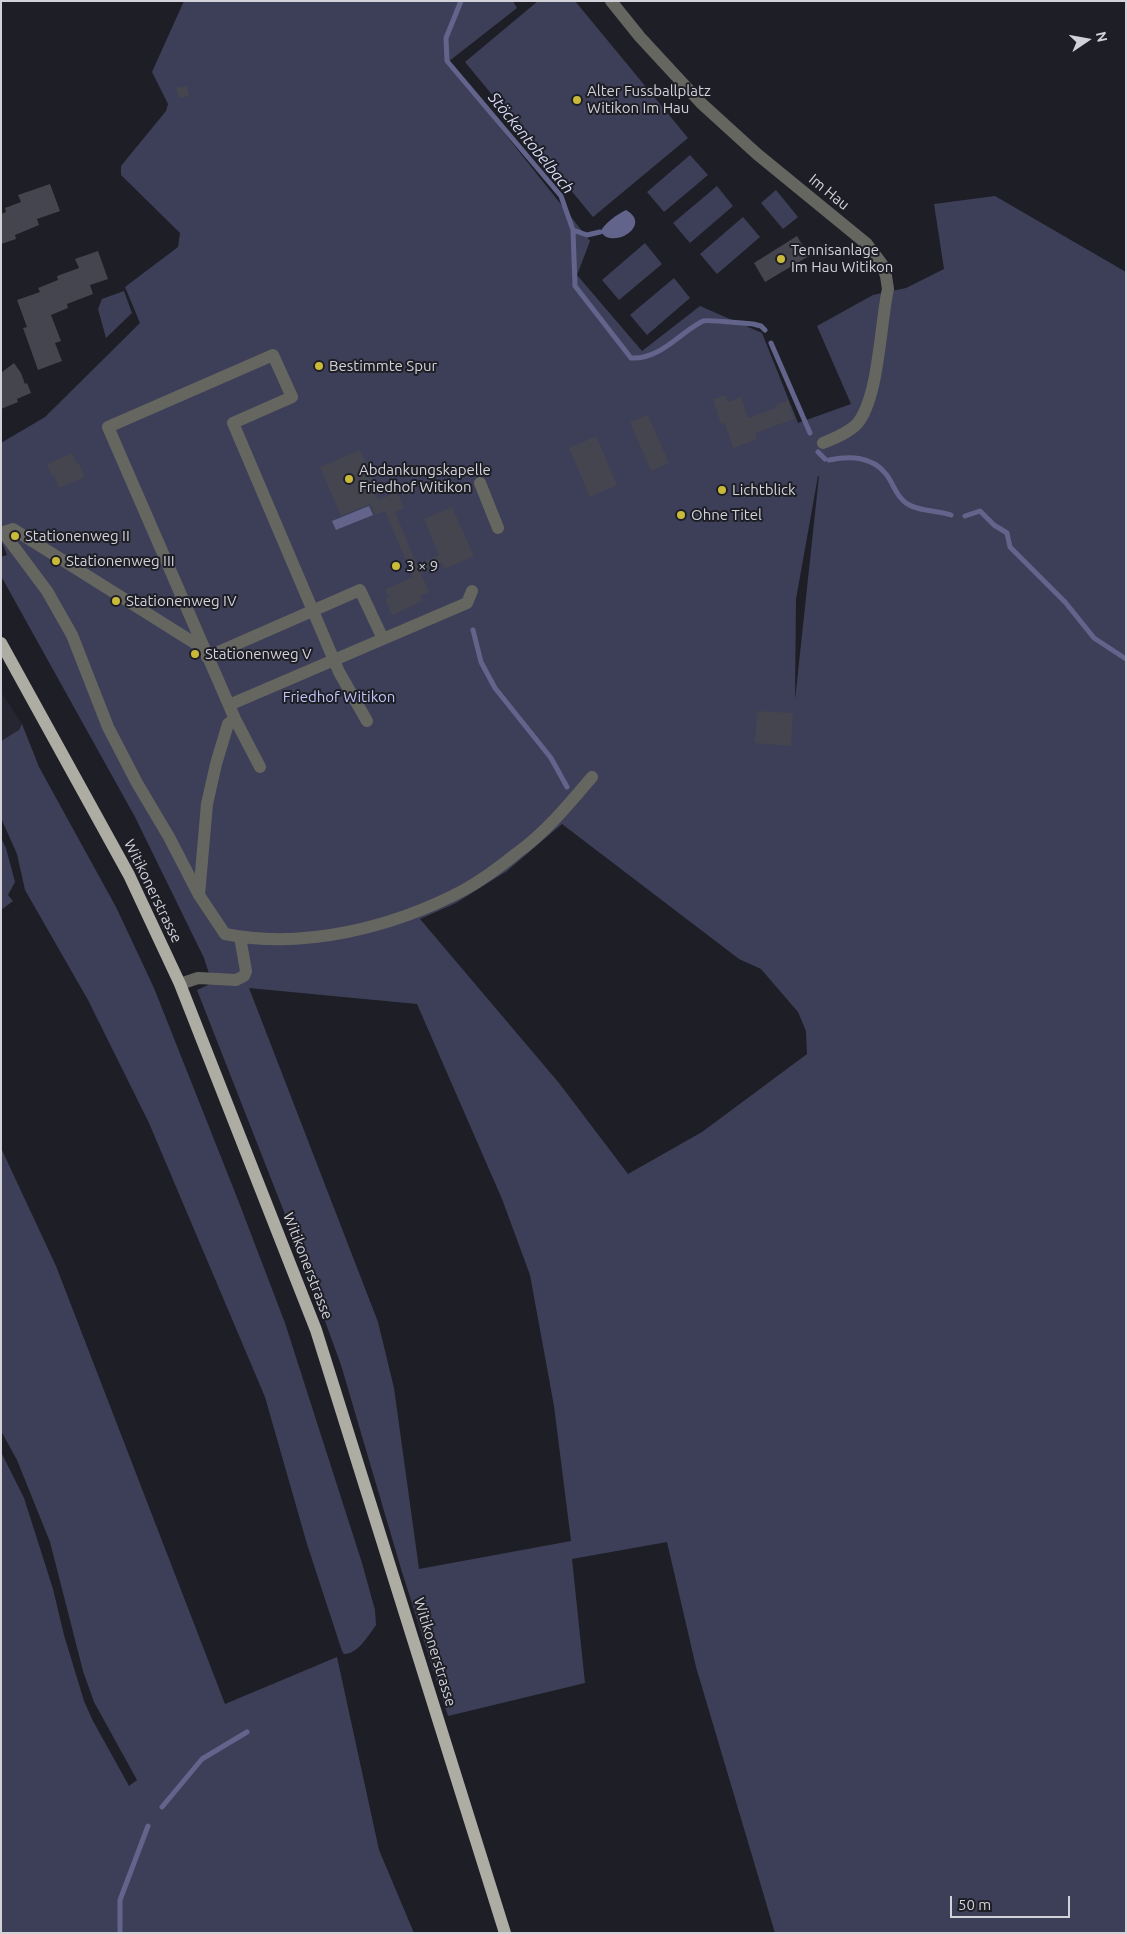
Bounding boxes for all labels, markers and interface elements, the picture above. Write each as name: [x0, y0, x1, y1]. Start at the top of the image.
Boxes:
north arrow: [1062, 15, 1112, 65]
text: N: [1093, 30, 1111, 44]
place label: Alter Fussballplatz Witikon Im Hau: [587, 82, 711, 117]
water label: Stöckentobelbach: [484, 88, 578, 198]
marker: Alter Fussballplatz Witikon Im Hau: [571, 94, 583, 106]
street label: Im Hau: [805, 170, 853, 214]
place label: Tennisanlage Im Hau Witikon: [791, 241, 893, 276]
marker: Tennisanlage Im Hau Witikon: [775, 253, 787, 265]
place label: Bestimmte Spur: [329, 357, 437, 375]
marker: Bestimmte Spur: [313, 360, 325, 372]
place label: Abdankungskapelle Friedhof Witikon: [359, 461, 491, 496]
marker: Abdankungskapelle Friedhof Witikon: [343, 473, 355, 485]
place label: Lichtblick: [732, 481, 796, 499]
marker: Lichtblick: [716, 484, 728, 496]
place label: Ohne Titel: [691, 506, 762, 524]
marker: Ohne Titel: [675, 509, 687, 521]
place label: Stationenweg II: [25, 527, 130, 545]
marker: Stationenweg II: [9, 530, 21, 542]
place label: Stationenweg III: [66, 552, 175, 570]
marker: Stationenweg III: [50, 555, 62, 567]
place label: 3 × 9: [406, 557, 438, 575]
marker: 3 × 9: [390, 560, 402, 572]
place label: Stationenweg IV: [126, 592, 236, 610]
marker: Stationenweg IV: [110, 595, 122, 607]
place label: Stationenweg V: [205, 645, 312, 663]
marker: Stationenweg V: [189, 648, 201, 660]
park label: Friedhof Witikon: [283, 688, 395, 706]
street label: Witikonerstrasse: [120, 836, 186, 946]
street label: Witikonerstrasse: [279, 1210, 337, 1322]
street label: Witikonerstrasse: [410, 1595, 460, 1709]
scale bar: [952, 1886, 1072, 1918]
text: 50 m: [958, 1896, 991, 1913]

